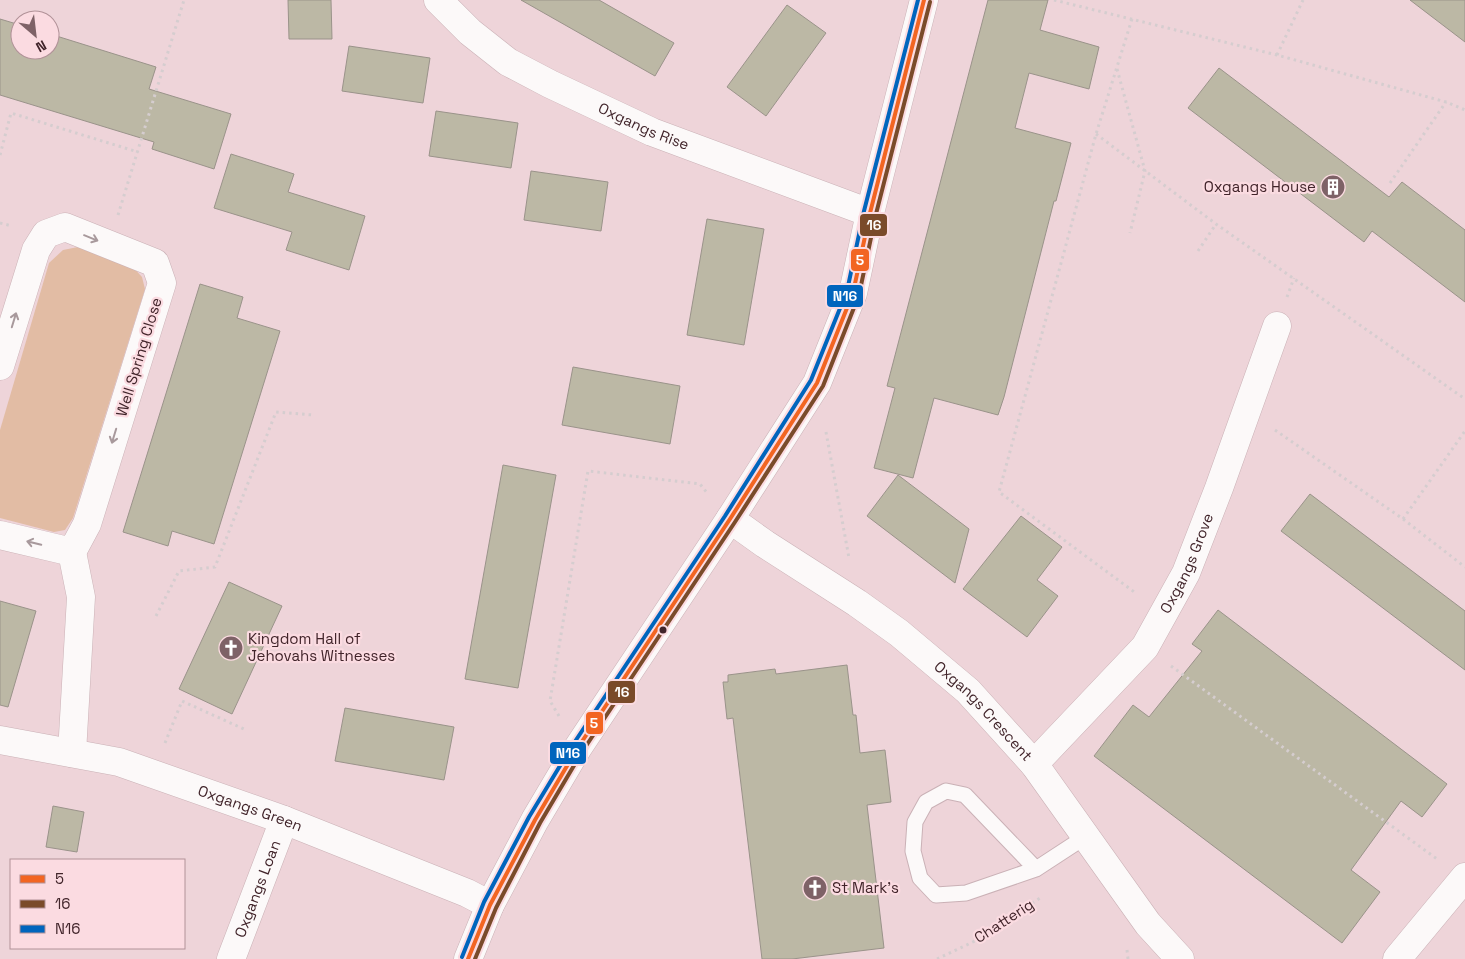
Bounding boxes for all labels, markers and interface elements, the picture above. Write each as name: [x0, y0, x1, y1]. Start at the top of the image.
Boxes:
north arrow: [10, 10, 60, 60]
text: N: [33, 36, 49, 57]
street label: Oxgangs Rise: [595, 98, 692, 154]
building icon: Oxgangs House: [1320, 174, 1346, 200]
place label: Oxgangs House: [1204, 177, 1316, 196]
line badge: 16: [859, 213, 888, 237]
text: 16: [867, 216, 882, 234]
one-way arrow: [83, 234, 98, 243]
line badge: 5: [850, 248, 870, 272]
text: 5: [856, 251, 864, 269]
line badge: N16: [826, 284, 864, 308]
text: N16: [833, 287, 858, 305]
street label: Well Spring Close: [111, 295, 166, 419]
one-way arrow: [10, 312, 20, 328]
one-way arrow: [109, 428, 119, 444]
street label: Oxgangs Grove: [1155, 510, 1217, 617]
one-way arrow: [27, 538, 43, 547]
unlabelled marker: [658, 625, 668, 635]
place label: Kingdom Hall of Jehovahs Witnesses: [248, 629, 395, 665]
church icon: Kingdom Hall of Jehovahs Witnesses: [218, 635, 244, 661]
street label: Oxgangs Crescent: [930, 657, 1037, 765]
line badge: 16: [607, 680, 636, 704]
text: 16: [615, 683, 630, 701]
line badge: 5: [585, 711, 604, 735]
text: 5: [590, 714, 598, 732]
line badge: N16: [549, 741, 587, 765]
text: N16: [556, 744, 581, 762]
street label: Oxgangs Green: [195, 780, 305, 835]
street label: Oxgangs Loan: [230, 837, 284, 940]
legend: [10, 859, 185, 949]
text: 5: [55, 869, 64, 888]
church icon: St Mark's: [802, 875, 828, 901]
place label: St Mark's: [832, 878, 899, 897]
text: 16: [55, 894, 70, 913]
street label: Chatterig: [970, 894, 1037, 947]
text: N16: [55, 919, 80, 938]

